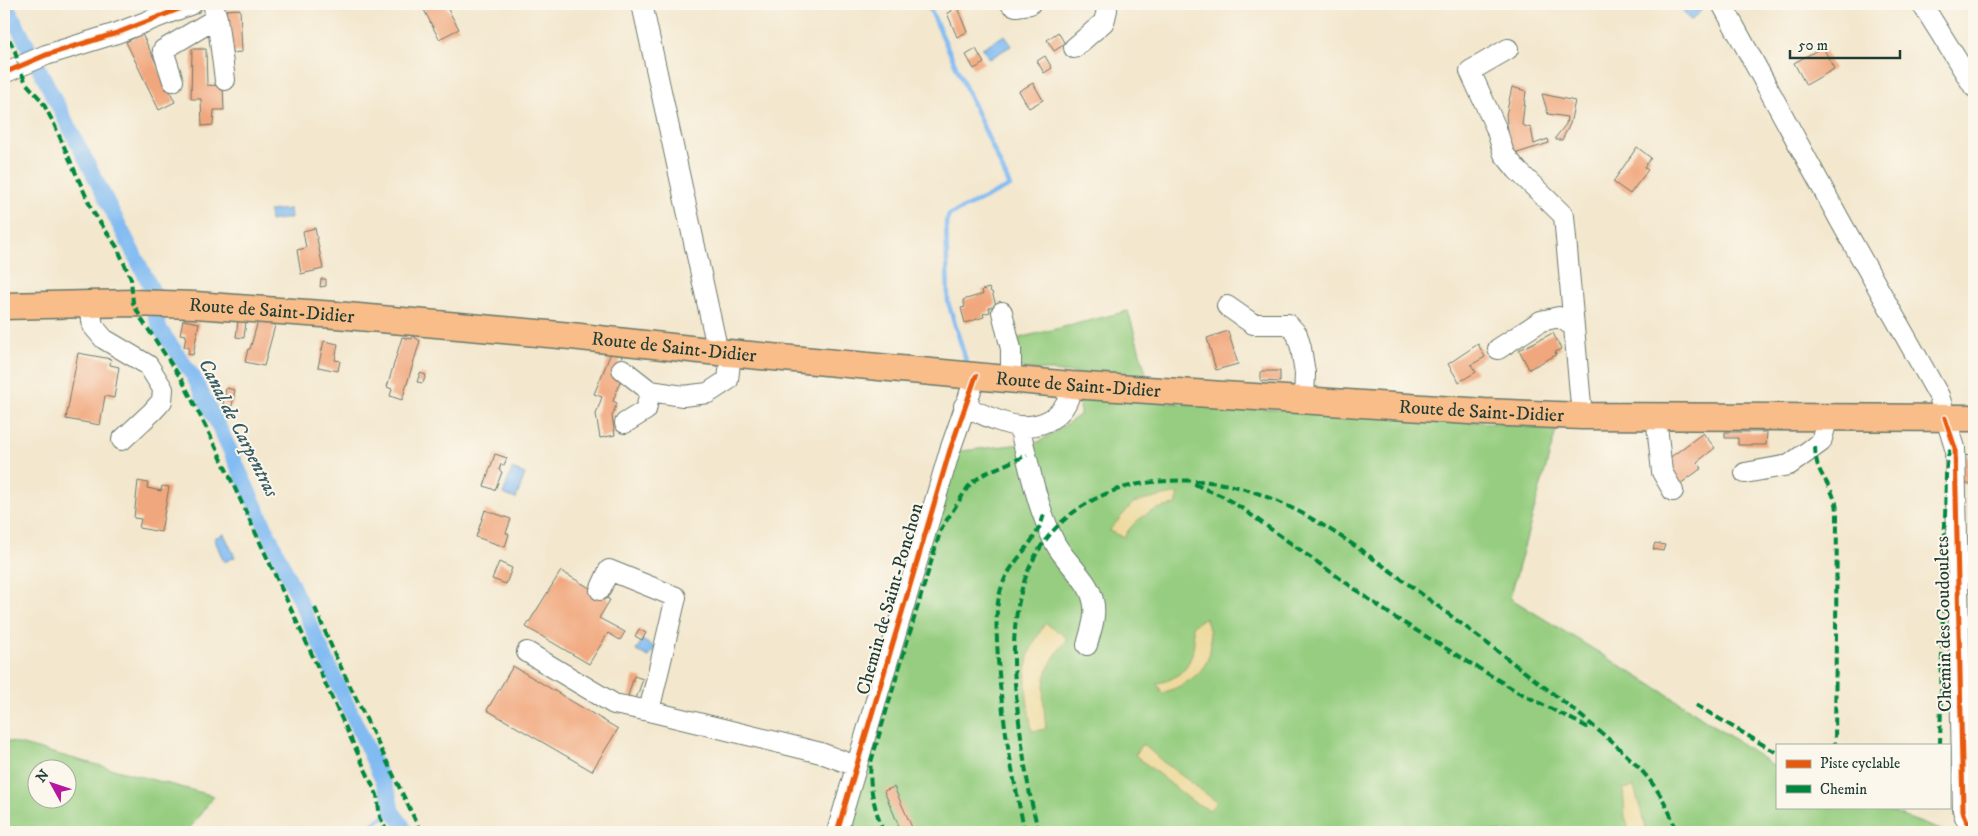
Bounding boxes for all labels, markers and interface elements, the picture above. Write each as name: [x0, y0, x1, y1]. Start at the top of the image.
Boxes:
scale bar: [1790, 28, 1900, 60]
text: 50 m: [1798, 36, 1828, 55]
street label: Route de Saint-Didier: [188, 293, 355, 328]
street label: Route de Saint-Didier: [591, 327, 757, 367]
water label: Canal de Carpentras: [192, 354, 284, 502]
street label: Route de Saint-Didier: [995, 367, 1162, 402]
street label: Route de Saint-Didier: [1398, 395, 1565, 427]
street label: Chemin de Saint-Ponchon: [852, 500, 928, 698]
street label: Chemin des Coudoulets: [1931, 536, 1957, 712]
legend: [1776, 744, 1950, 808]
text: Piste cyclable: [1820, 754, 1900, 773]
north arrow: [28, 758, 78, 808]
text: N: [32, 766, 54, 786]
text: Chemin: [1820, 780, 1867, 799]

